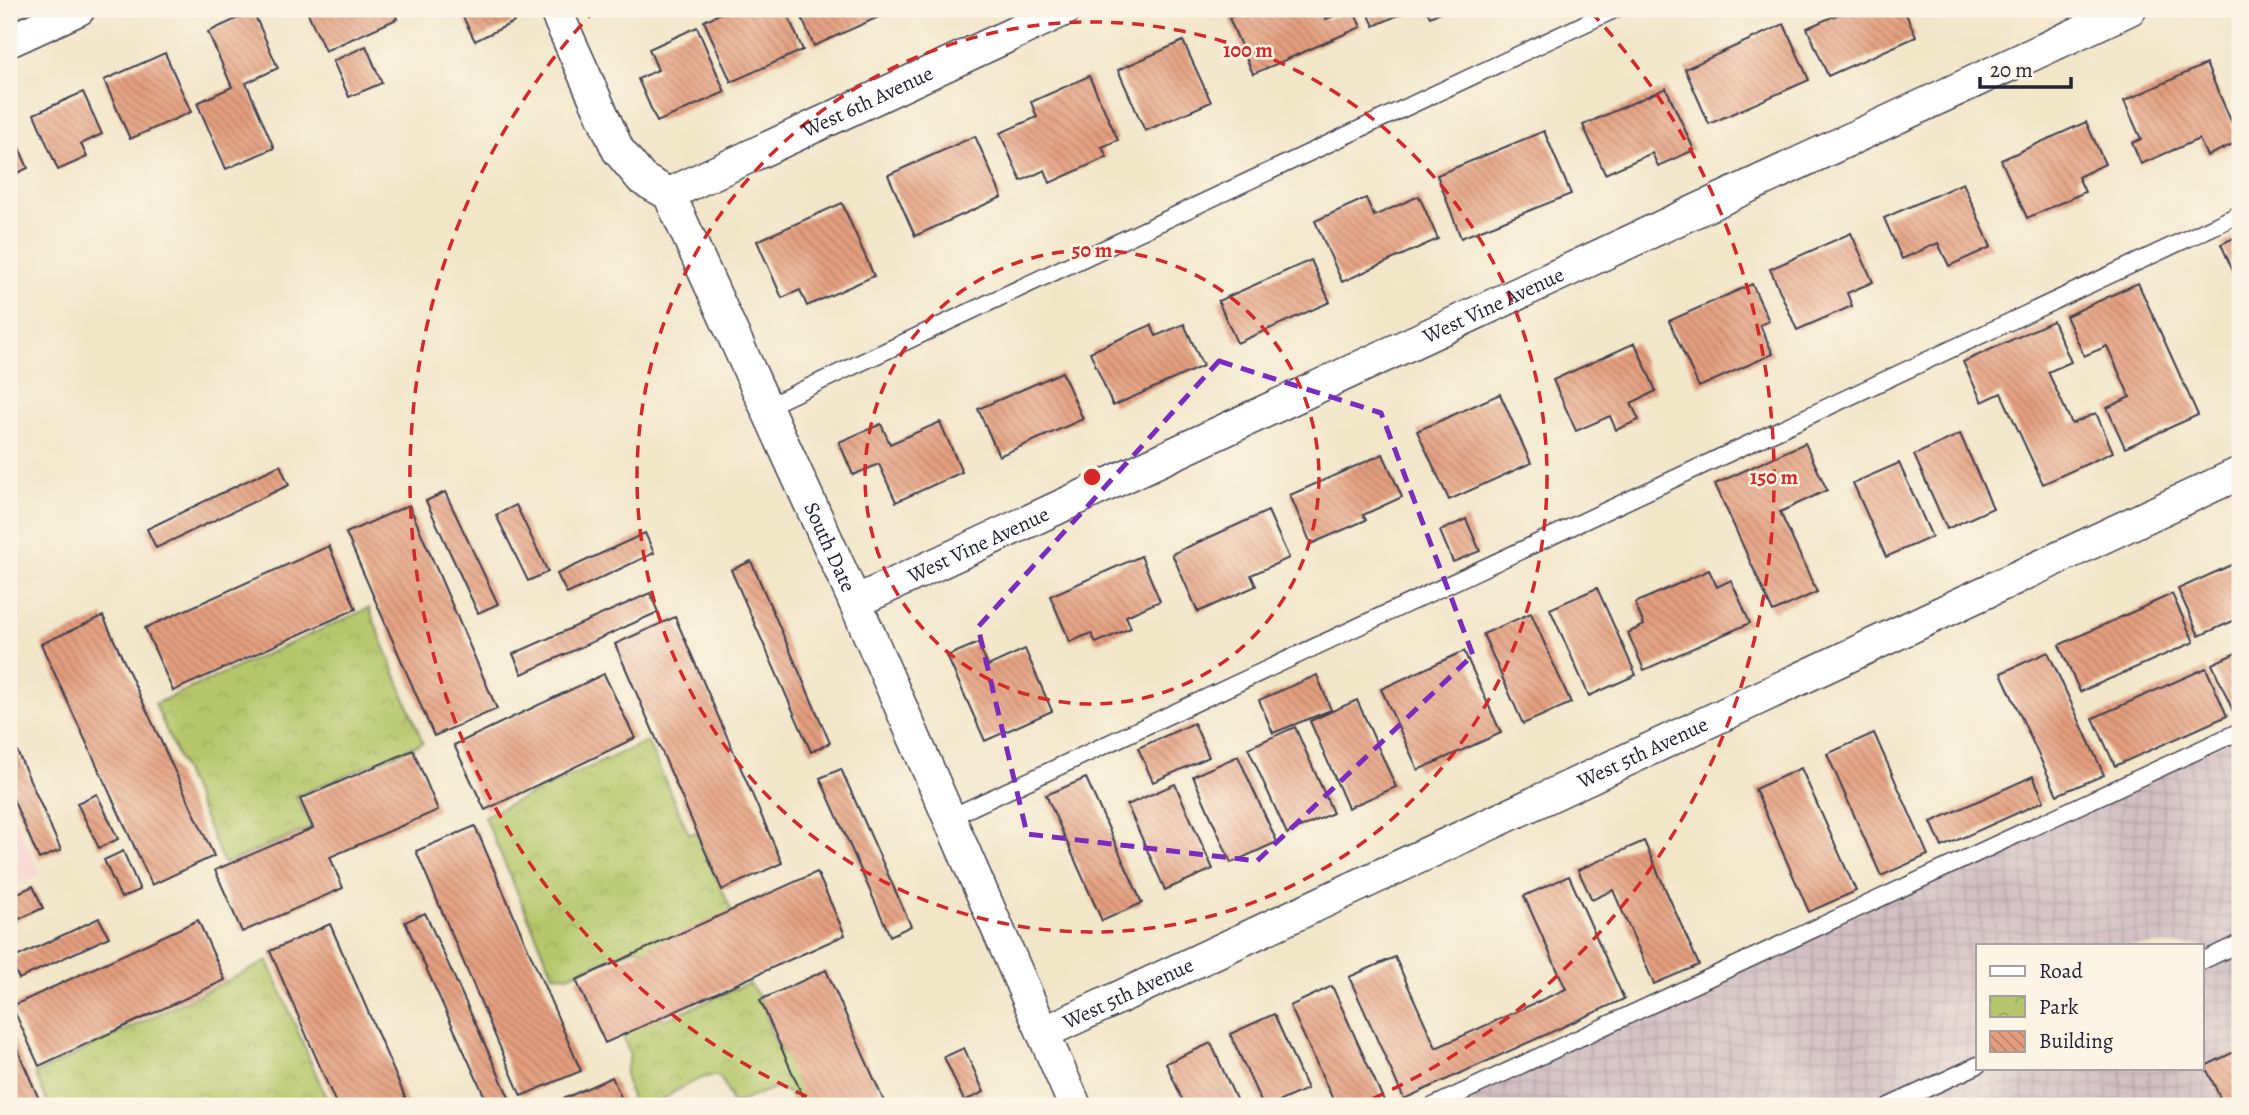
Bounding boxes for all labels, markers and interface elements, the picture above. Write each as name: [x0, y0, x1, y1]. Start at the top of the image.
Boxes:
text: 100 m: [1223, 36, 1273, 64]
scale bar: [1980, 46, 2070, 90]
text: 20 m: [1990, 56, 2033, 84]
street label: West 6th Avenue: [796, 59, 938, 145]
text: 50 m: [1072, 236, 1113, 264]
street label: West Vine Avenue: [1417, 260, 1568, 350]
text: 150 m: [1750, 463, 1799, 491]
centre of rings: [1080, 465, 1104, 489]
street label: South Date: [797, 498, 863, 596]
street label: West Vine Avenue: [902, 500, 1053, 590]
street label: West 5th Avenue: [1572, 710, 1712, 795]
legend: [1976, 944, 2204, 1070]
street label: West 5th Avenue: [1057, 951, 1198, 1036]
text: Road: [2039, 957, 2083, 985]
text: Park: [2039, 993, 2079, 1021]
text: Building: [2039, 1027, 2114, 1055]

